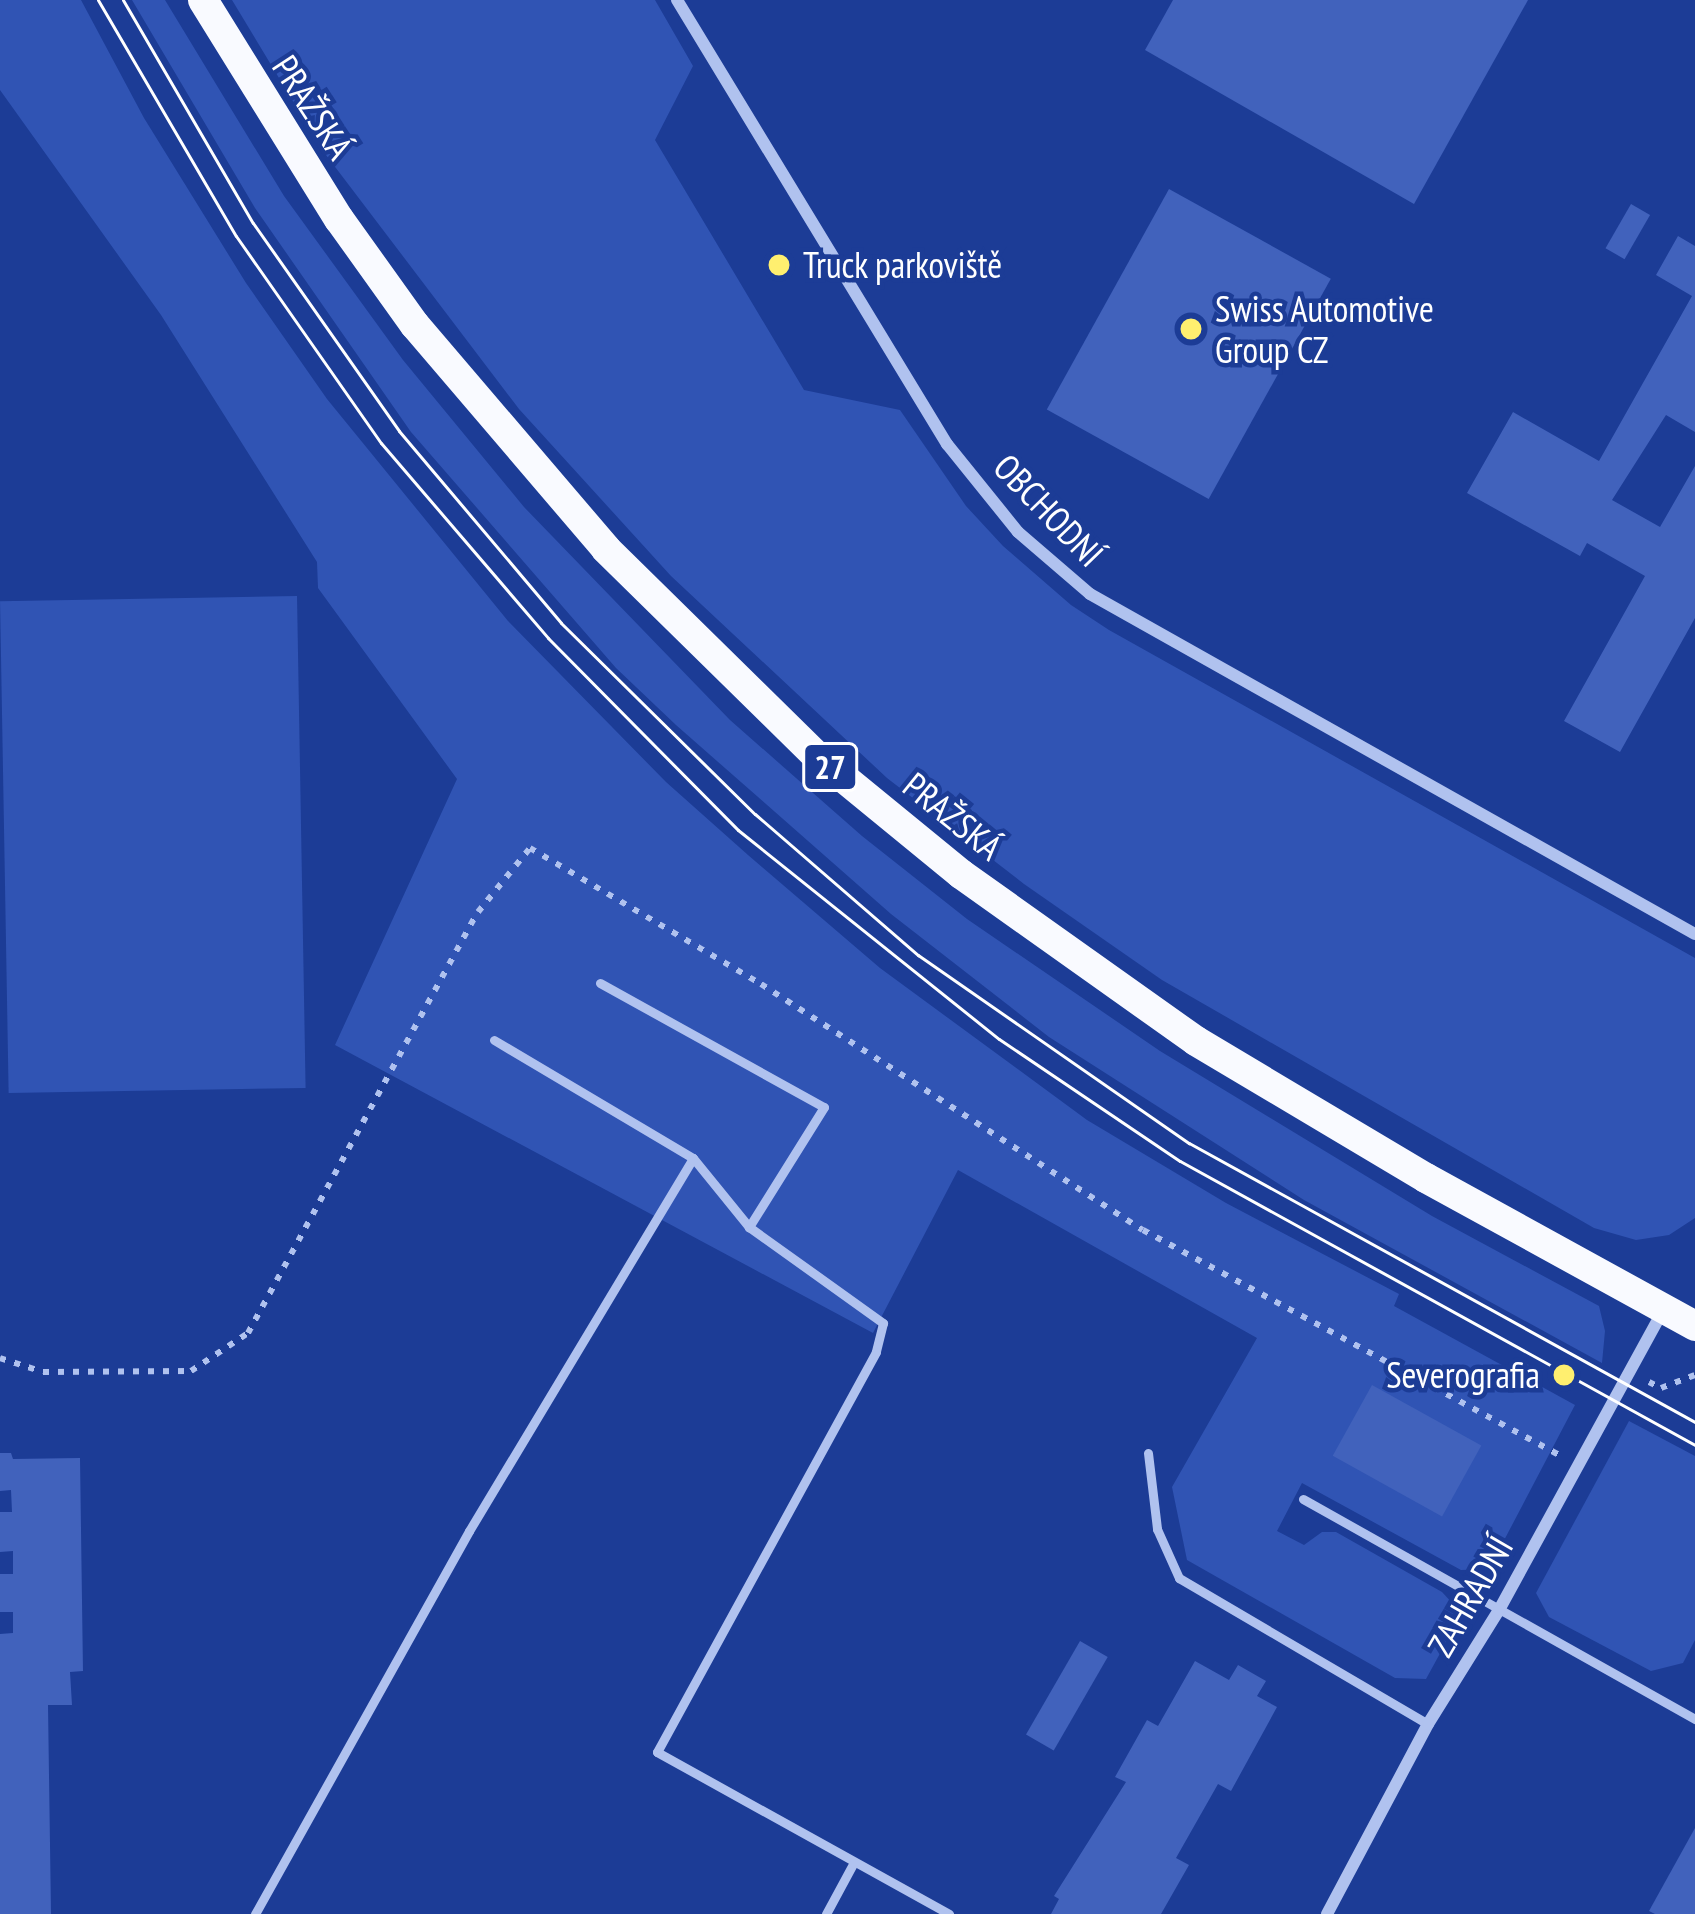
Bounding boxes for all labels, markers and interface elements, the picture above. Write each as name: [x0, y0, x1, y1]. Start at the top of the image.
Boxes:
street label: PRAŽSKÁ: [264, 47, 362, 167]
place label: Truck parkoviště: [803, 243, 1003, 287]
marker: Truck parkoviště: [766, 252, 792, 278]
place label: Swiss Automotive Group CZ: [1215, 286, 1435, 371]
marker: Swiss Automotive Group CZ: [1178, 316, 1204, 342]
street label: OBCHODNÍ: [985, 445, 1113, 575]
road number: 27: [800, 740, 860, 794]
street label: PRAŽSKÁ: [895, 763, 1011, 869]
place label: Severografia: [1386, 1353, 1540, 1397]
marker: Severografia: [1551, 1362, 1577, 1388]
street label: ZAHRADNÍ: [1418, 1528, 1522, 1664]

